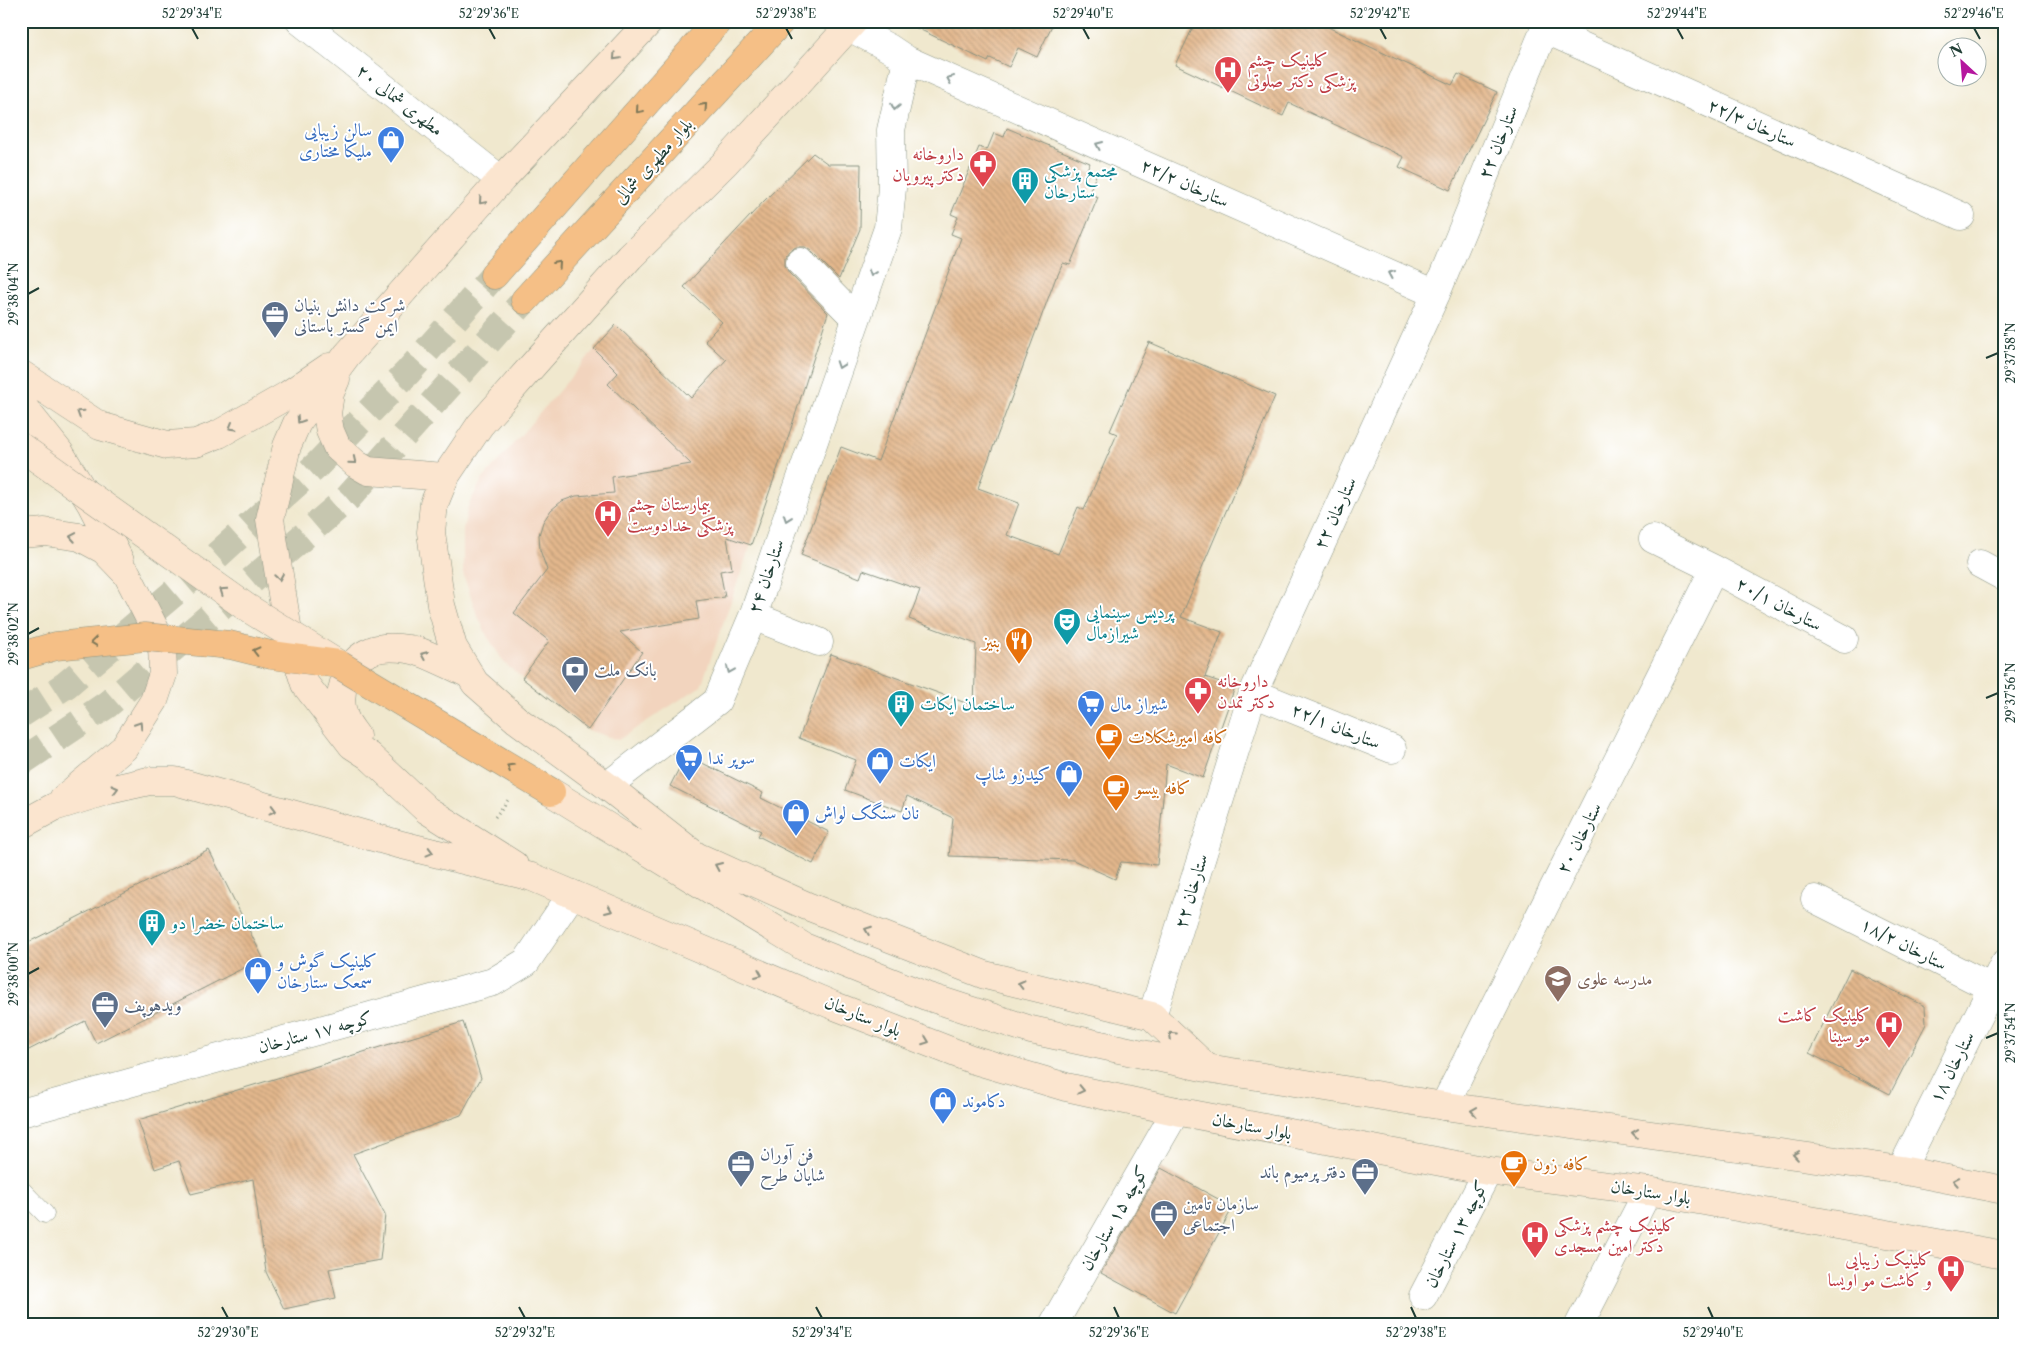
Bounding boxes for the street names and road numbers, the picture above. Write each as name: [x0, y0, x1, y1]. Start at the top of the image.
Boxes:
street label: ۲۰ مطهری شمالی: [352, 59, 448, 142]
street label: ۲۲/۳ ستارخان: [1705, 94, 1799, 152]
street label: ۲۲ ستارخان: [1473, 102, 1523, 182]
street label: بلوار مطهرى شمالى: [609, 114, 698, 209]
street label: ۲۲/۲ ستارخان: [1138, 154, 1232, 212]
street label: ۲۲ ستارخان: [1309, 473, 1361, 553]
street label: ۲۴ ستارخان: [743, 536, 789, 616]
street label: ۲۰/۱ ستارخان: [1732, 572, 1826, 636]
street label: ۲۲/۱ ستارخان: [1288, 698, 1384, 754]
street label: ۲۰ ستارخان: [1552, 799, 1606, 877]
street label: ۲۲ ستارخان: [1169, 851, 1213, 931]
street label: ۱۸/۲ ستارخان: [1857, 913, 1951, 975]
street label: بلوار ستارخان: [821, 991, 905, 1041]
street label: کوچه ۱۷ ستارخان: [255, 1006, 375, 1060]
street label: ۱۸ ستارخان: [1925, 1028, 1979, 1106]
street label: بلوار ستارخان: [1210, 1107, 1294, 1145]
street label: کوچه ۱۵ ستارخان: [1075, 1162, 1155, 1275]
street label: بلوار ستارخان: [1609, 1175, 1693, 1209]
street label: کوچه ۱۳ ستارخان: [1419, 1177, 1494, 1292]

